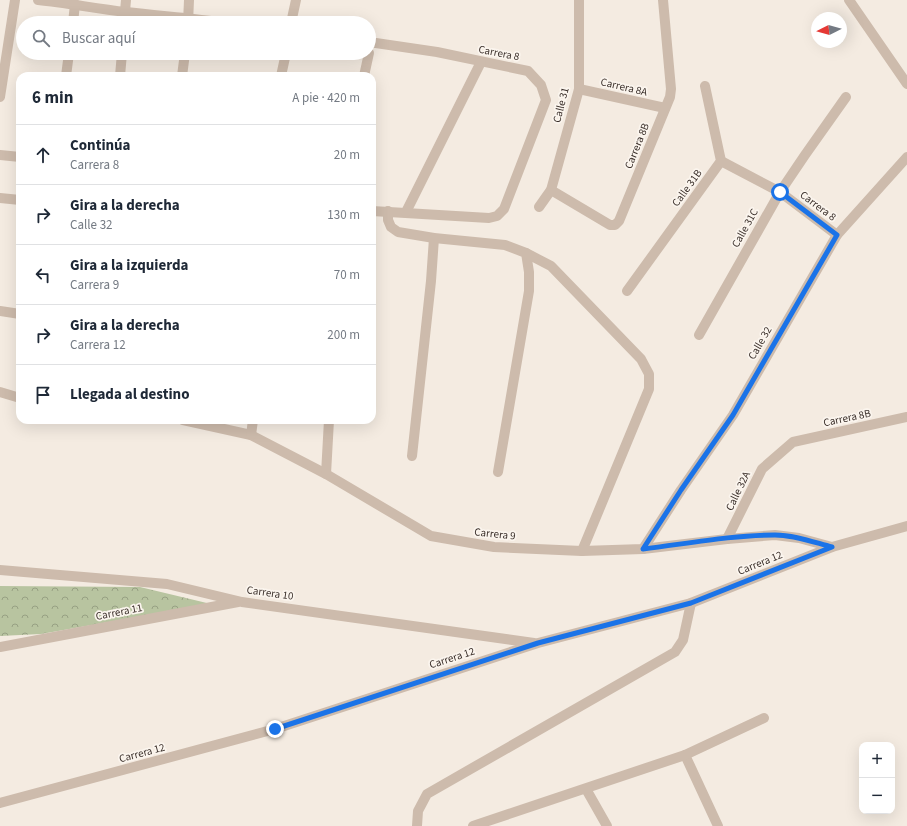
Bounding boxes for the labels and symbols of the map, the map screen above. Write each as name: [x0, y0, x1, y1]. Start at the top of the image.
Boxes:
north arrow: [811, 12, 847, 48]
street label: Carrera 8: [477, 42, 521, 64]
street label: Carrera 8A: [599, 74, 649, 100]
street label: Calle 31: [549, 86, 573, 124]
street label: Carrera 8B: [621, 120, 653, 171]
street label: Calle 31B: [668, 166, 706, 210]
route start: [771, 183, 789, 201]
street label: Carrera 8: [797, 187, 840, 225]
street label: Calle 31C: [728, 206, 762, 250]
street label: Calle 32: [744, 324, 776, 362]
street label: Carrera 8B: [822, 406, 873, 430]
street label: Calle 32A: [722, 469, 754, 513]
street label: Carrera 9: [474, 524, 516, 544]
street label: Carrera 12: [735, 547, 785, 579]
street label: Carrera 10: [246, 582, 294, 604]
street label: Carrera 11: [94, 600, 144, 624]
street label: Carrera 12: [427, 644, 477, 672]
route end: [266, 720, 284, 738]
street label: Carrera 12: [117, 740, 167, 766]

